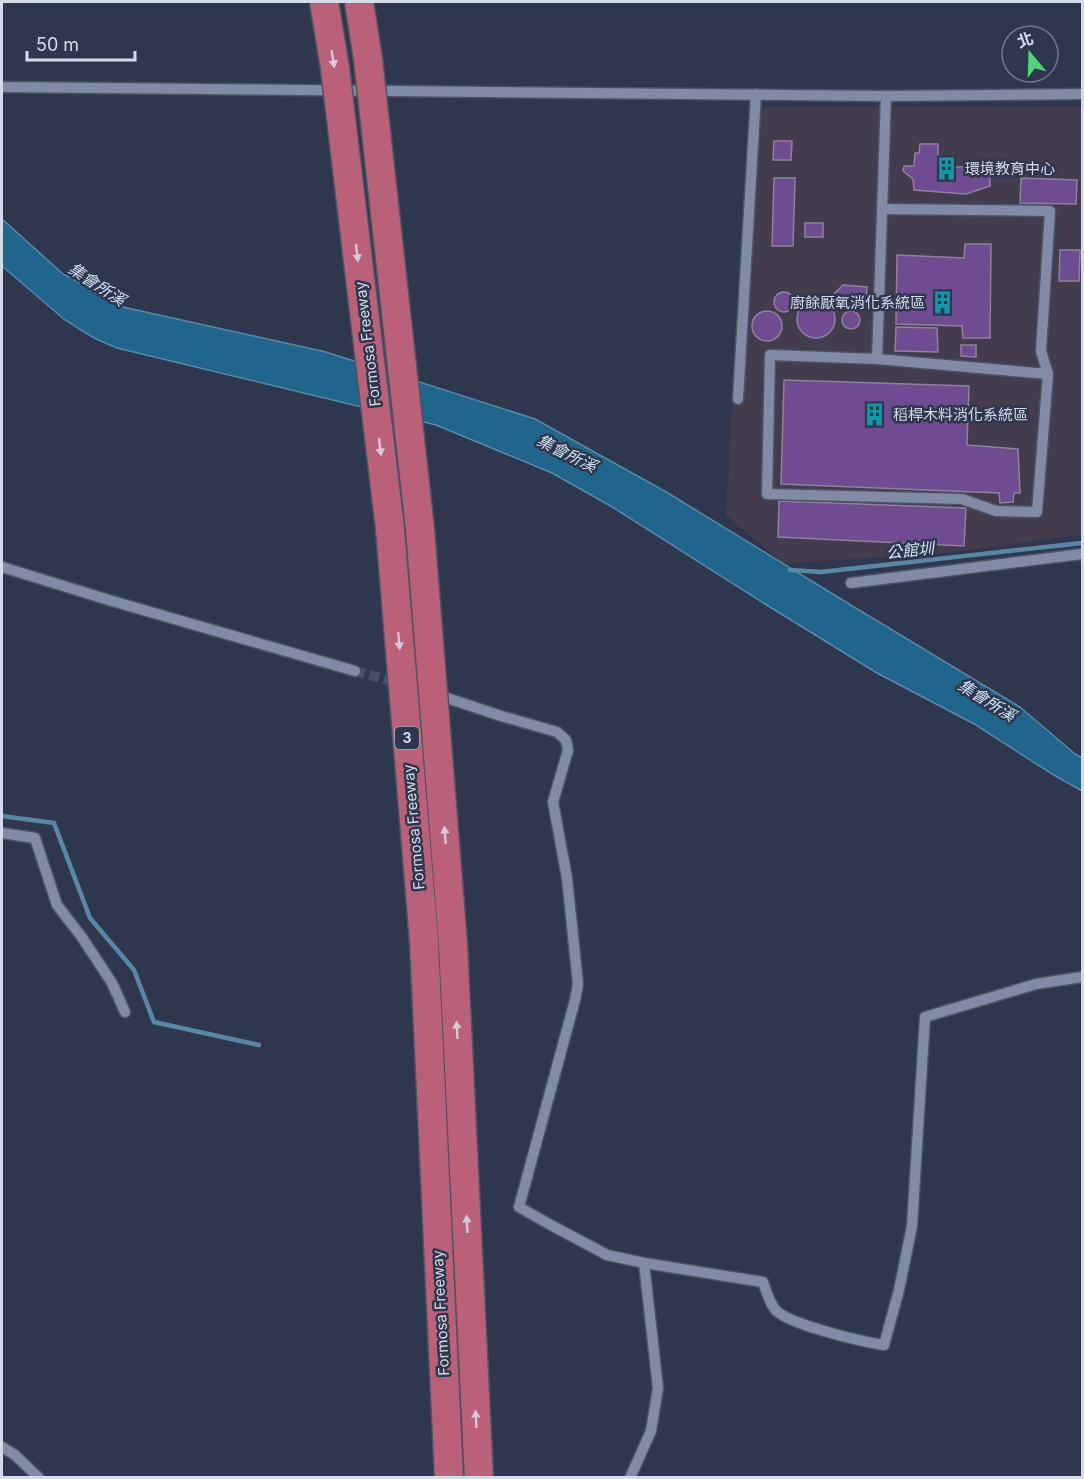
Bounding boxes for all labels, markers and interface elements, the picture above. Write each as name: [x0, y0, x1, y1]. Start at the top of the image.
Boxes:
scale bar: [27, 24, 135, 62]
north arrow: [1000, 24, 1060, 84]
text: 北: [1014, 28, 1036, 52]
text: 50 m: [36, 34, 79, 55]
one-way arrow: [329, 50, 338, 69]
building icon: 環境教育中心: [934, 156, 960, 182]
place label: 環境教育中心: [965, 159, 1055, 178]
one-way arrow: [352, 243, 362, 262]
water label: 集會所溪: [65, 258, 131, 311]
street label: Formosa Freeway: [350, 280, 385, 408]
building icon: 廚餘厭氧消化系統區: [930, 290, 956, 316]
place label: 廚餘厭氧消化系統區: [790, 293, 925, 312]
building icon: 稻桿木料消化系統區: [862, 402, 888, 428]
place label: 稻桿木料消化系統區: [893, 405, 1028, 424]
water label: 集會所溪: [534, 430, 602, 477]
one-way arrow: [375, 437, 385, 456]
water label: 公館圳: [885, 537, 937, 562]
one-way arrow: [394, 631, 404, 650]
water label: 集會所溪: [955, 675, 1021, 726]
road number: 3: [395, 727, 419, 749]
street label: Formosa Freeway: [399, 763, 428, 891]
one-way arrow: [440, 825, 450, 844]
one-way arrow: [453, 1020, 462, 1039]
one-way arrow: [462, 1215, 471, 1234]
street label: Formosa Freeway: [428, 1249, 453, 1376]
one-way arrow: [471, 1410, 480, 1429]

